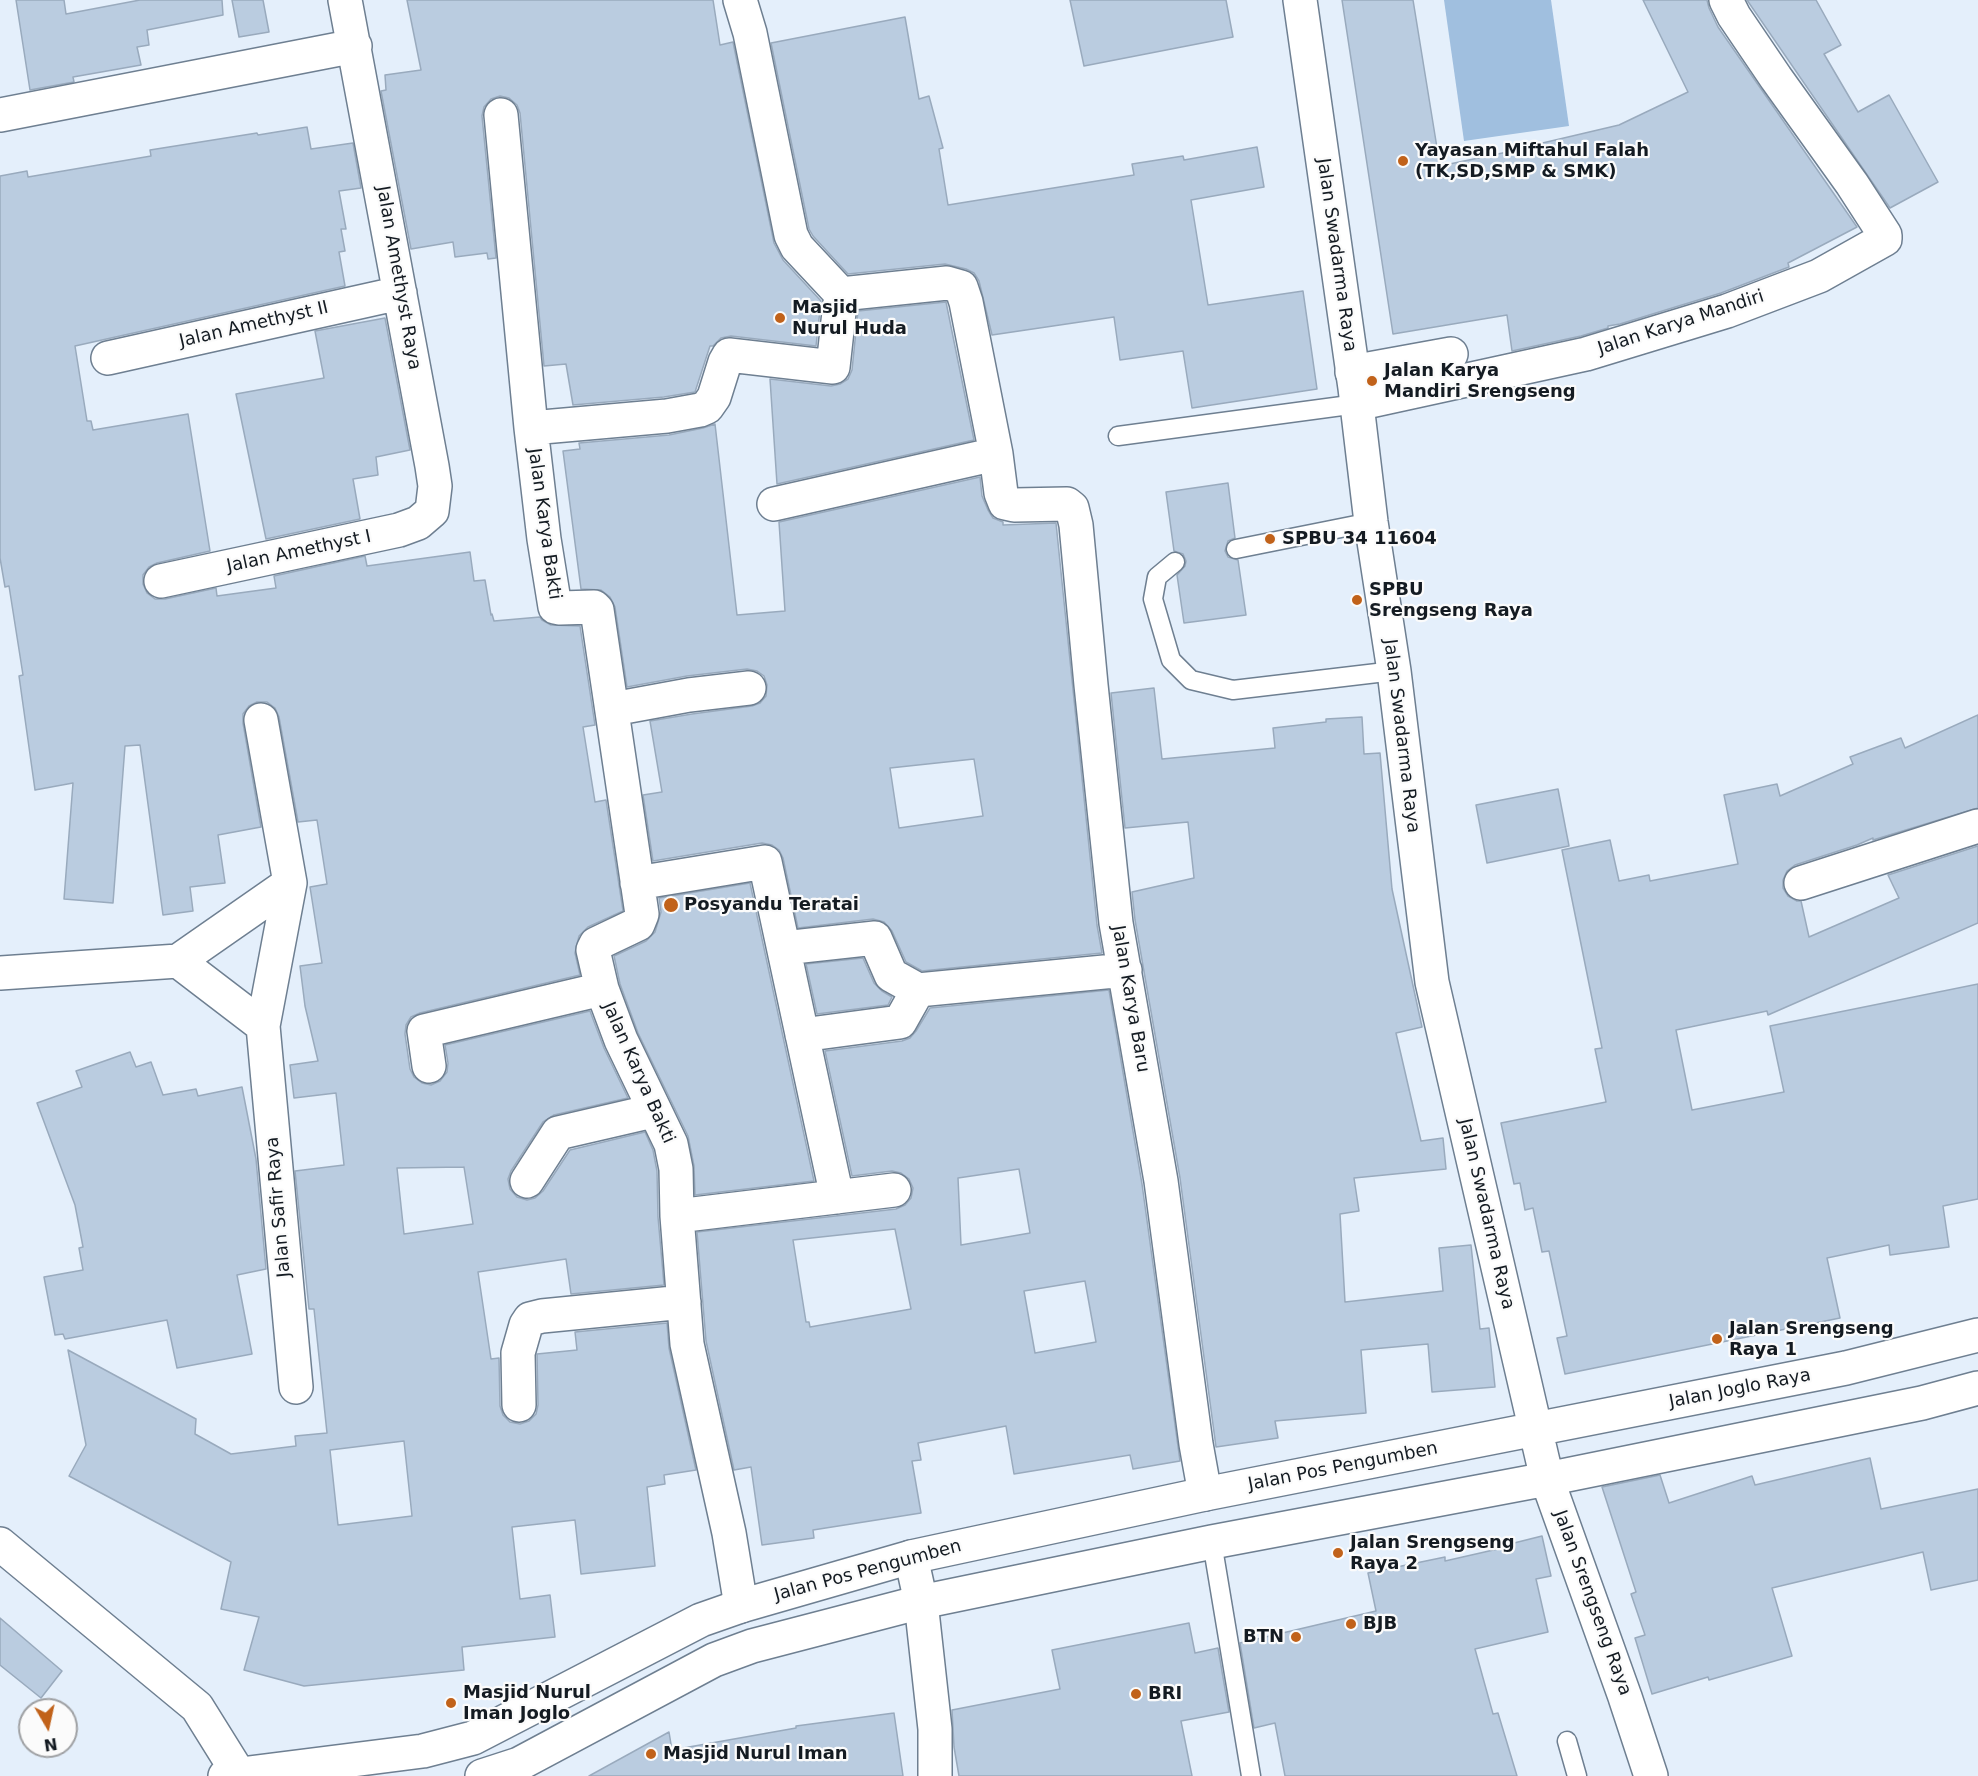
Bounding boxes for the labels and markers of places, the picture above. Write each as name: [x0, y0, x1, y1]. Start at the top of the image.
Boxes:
place label: Yayasan Miftahul Falah (TK,SD,SMP & SMK): [1415, 140, 1649, 182]
marker: Yayasan Miftahul Falah (TK,SD,SMP & SMK): [1396, 154, 1410, 168]
place label: Masjid Nurul Huda: [792, 297, 907, 340]
marker: Masjid Nurul Huda: [773, 311, 787, 325]
place label: Jalan Karya Mandiri Srengseng: [1384, 360, 1576, 403]
marker: Jalan Karya Mandiri Srengseng: [1365, 374, 1379, 388]
place label: SPBU 34 11604: [1282, 528, 1437, 550]
marker: SPBU 34 11604: [1263, 532, 1277, 546]
place label: SPBU Srengseng Raya: [1369, 579, 1533, 622]
marker: SPBU Srengseng Raya: [1350, 593, 1364, 607]
place label: Posyandu Teratai: [684, 894, 859, 916]
marker: Posyandu Teratai: [662, 896, 680, 914]
place label: Jalan Srengseng Raya 1: [1729, 1318, 1894, 1360]
marker: Jalan Srengseng Raya 1: [1710, 1332, 1724, 1346]
place label: Jalan Srengseng Raya 2: [1350, 1532, 1515, 1574]
marker: Jalan Srengseng Raya 2: [1331, 1546, 1345, 1560]
place label: BJB: [1363, 1613, 1397, 1635]
marker: BJB: [1344, 1617, 1358, 1631]
place label: BTN: [1243, 1626, 1284, 1648]
marker: BTN: [1289, 1630, 1303, 1644]
place label: Masjid Nurul Iman Joglo: [463, 1682, 591, 1724]
place label: BRI: [1148, 1683, 1182, 1705]
marker: BRI: [1129, 1687, 1143, 1701]
marker: Masjid Nurul Iman Joglo: [444, 1696, 458, 1710]
place label: Masjid Nurul Iman: [663, 1743, 848, 1765]
marker: Masjid Nurul Iman: [644, 1747, 658, 1761]

